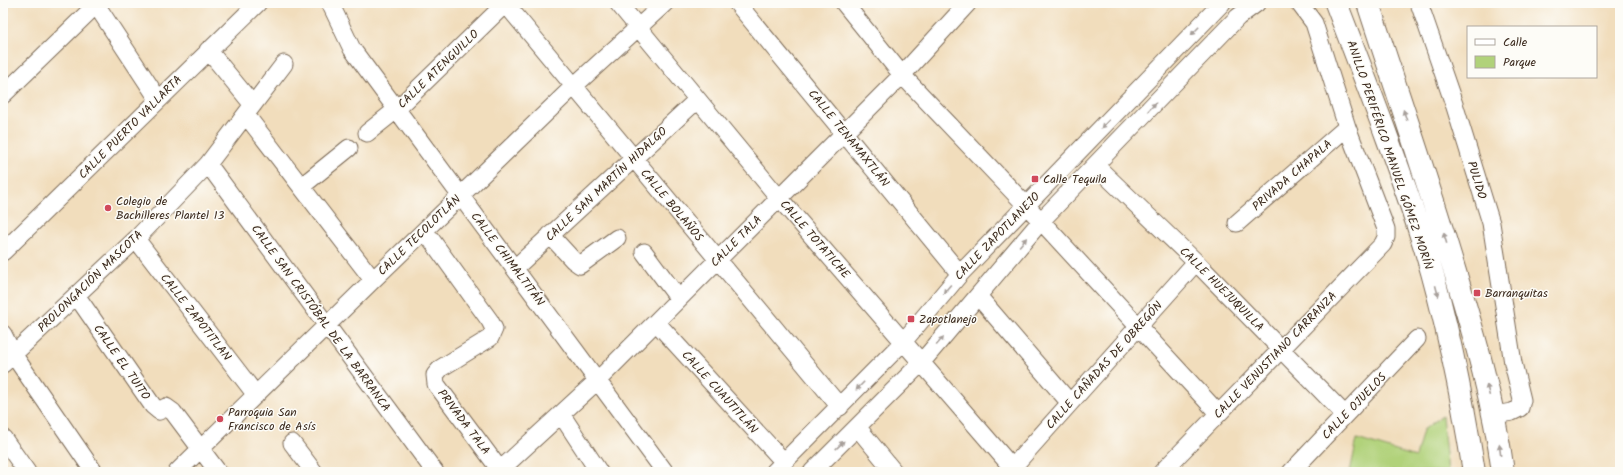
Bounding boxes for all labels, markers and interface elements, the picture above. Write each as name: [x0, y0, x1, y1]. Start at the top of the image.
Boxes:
street label: CALLE ATENGUILLO: [393, 25, 484, 113]
one-way arrow: [1190, 26, 1200, 36]
legend: [1467, 26, 1597, 78]
text: Calle: [1503, 33, 1528, 52]
street label: ANILLO PERIFÉRICO MANUEL GÓMEZ MORÍN: [1341, 38, 1438, 272]
text: Parque: [1503, 53, 1537, 72]
street label: CALLE PUERTO VALLARTA: [74, 71, 187, 184]
street label: CALLE TENAMAXTLÁN: [803, 85, 894, 191]
one-way arrow: [1147, 102, 1156, 112]
one-way arrow: [1402, 108, 1408, 120]
one-way arrow: [1100, 119, 1110, 129]
street label: CALLE SAN MARTÍN HIDALGO: [541, 122, 672, 246]
street label: PRIVADA CHAPALA: [1248, 135, 1337, 216]
street label: PULIDO: [1462, 159, 1492, 202]
street label: CALLE BOLAÑOS: [635, 165, 708, 246]
place label: Calle Tequila: [1043, 170, 1107, 189]
marker: Calle Tequila: [1030, 174, 1040, 184]
street label: CALLE ZAPOTLANEJO: [950, 187, 1045, 285]
street label: CALLE TECOLOTLÁN: [373, 190, 465, 280]
place label: Colegio de Bachilleres Plantel 13: [116, 192, 225, 225]
street label: CALLE TOTATICHE: [775, 196, 855, 284]
marker: Colegio de Bachilleres Plantel 13: [103, 203, 113, 213]
street label: CALLE CHIMALTITÁN: [466, 208, 549, 310]
street label: CALLE TALA: [706, 211, 767, 272]
street label: CALLE SAN CRISTÓBAL DE LA BARRANCA: [246, 221, 395, 416]
street label: PROLONGACIÓN MASCOTA: [33, 226, 147, 337]
one-way arrow: [1442, 232, 1448, 244]
one-way arrow: [1019, 236, 1028, 247]
street label: CALLE HUEJUQUILLA: [1175, 243, 1268, 336]
street label: CALLE ZAPOTITLAN: [155, 269, 236, 365]
one-way arrow: [943, 284, 952, 295]
place label: Barranquitas: [1485, 284, 1548, 303]
one-way arrow: [1434, 285, 1440, 297]
street label: CALLE VENUSTIANO CARRANZA: [1209, 287, 1342, 423]
marker: Barranquitas: [1472, 288, 1482, 298]
street label: CALLE CAÑADAS DE OBREGÓN: [1041, 297, 1167, 434]
place label: Zapotlanejo: [919, 310, 977, 329]
marker: Zapotlanejo: [906, 314, 916, 324]
street label: CALLE EL TUITO: [88, 320, 155, 405]
one-way arrow: [935, 336, 944, 346]
street label: CALLE CUAUTITLÁN: [677, 346, 762, 438]
street label: CALLE OJUELOS: [1317, 368, 1392, 444]
one-way arrow: [856, 381, 865, 391]
one-way arrow: [1484, 384, 1490, 397]
street label: PRIVADA TALA: [432, 385, 495, 459]
place label: Parroquia San Francisco de Asís: [228, 403, 316, 436]
marker: Parroquia San Francisco de Asís: [215, 414, 225, 424]
one-way arrow: [835, 440, 845, 450]
one-way arrow: [1497, 444, 1503, 456]

